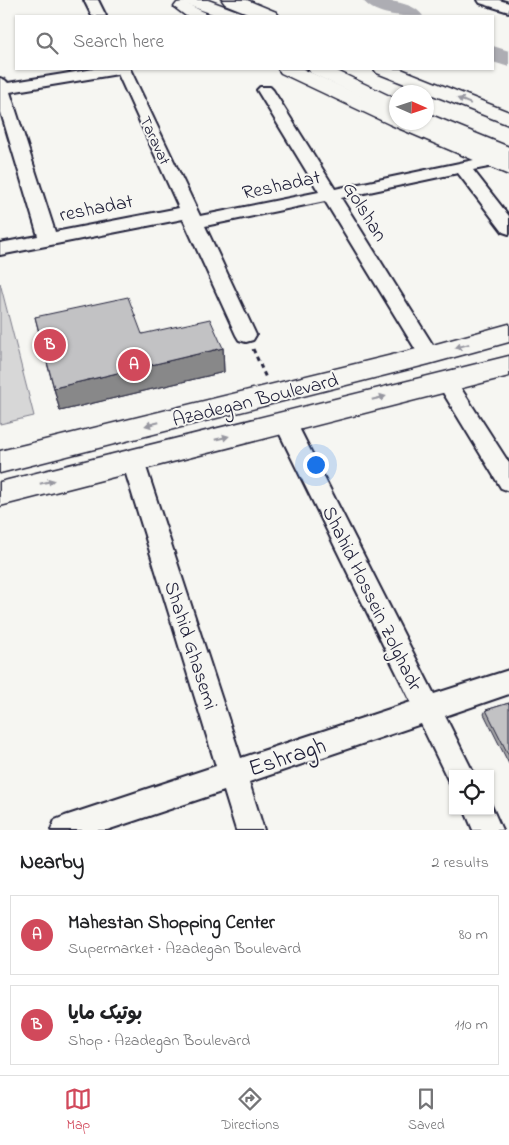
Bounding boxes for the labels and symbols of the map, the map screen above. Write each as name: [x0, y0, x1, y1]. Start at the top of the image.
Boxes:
north arrow: [389, 85, 434, 130]
one-way arrow: [456, 97, 471, 105]
street label: Taravat: [132, 112, 176, 170]
street label: Reshadat: [240, 164, 324, 209]
street label: Golshan: [334, 177, 394, 248]
street label: reshadat: [57, 188, 136, 231]
pin: B: [34, 326, 66, 364]
one-way arrow: [454, 342, 470, 350]
pin: A: [118, 346, 150, 384]
street label: Azadegan Boulevard: [170, 367, 342, 437]
one-way arrow: [372, 394, 387, 402]
one-way arrow: [144, 421, 159, 429]
one-way arrow: [214, 434, 229, 442]
your location: [303, 452, 329, 478]
one-way arrow: [40, 478, 55, 486]
street label: Shahid Hossein Zolghadr: [312, 502, 429, 698]
street label: Shahid Ghasemi: [155, 578, 224, 714]
street label: Eshragh: [244, 729, 331, 787]

